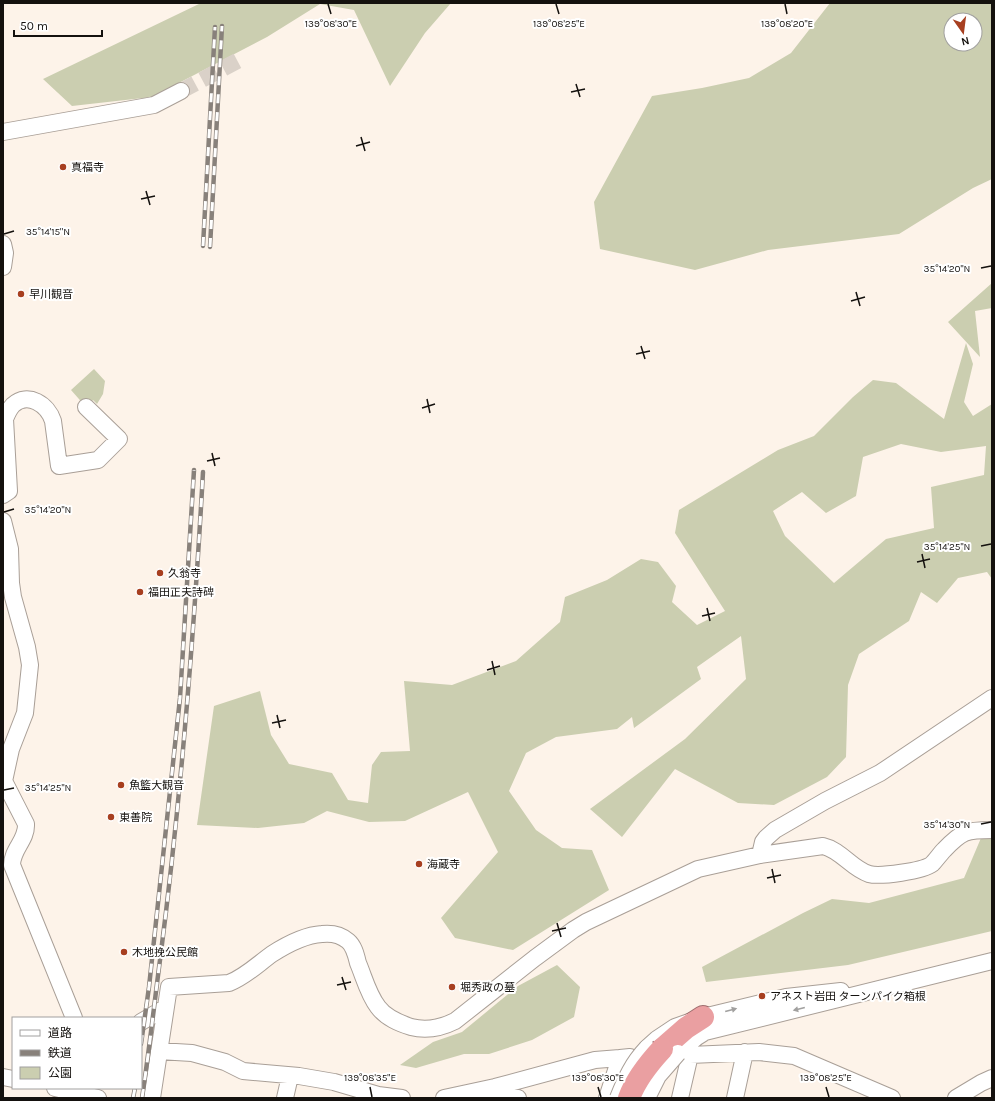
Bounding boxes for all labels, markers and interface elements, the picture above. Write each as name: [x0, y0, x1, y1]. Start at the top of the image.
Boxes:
scale bar: [14, 12, 102, 38]
north arrow: [943, 12, 983, 52]
text: 139°08'30"E: [305, 18, 357, 30]
text: 139°08'25"E: [533, 18, 585, 30]
text: 139°08'20"E: [761, 18, 813, 30]
text: 50 m: [20, 19, 48, 33]
text: N: [960, 34, 971, 48]
place label: 真福寺: [71, 161, 104, 174]
marker: 真福寺: [58, 162, 68, 172]
text: 35°14'15"N: [26, 226, 70, 238]
text: 35°14'20"N: [924, 263, 970, 275]
place label: 早川観音: [29, 288, 73, 301]
marker: 早川観音: [16, 289, 26, 299]
text: 35°14'20"N: [25, 504, 71, 516]
text: 35°14'25"N: [924, 541, 970, 553]
place label: 久翁寺: [168, 567, 201, 580]
marker: 久翁寺: [155, 568, 165, 578]
place label: 福田正夫詩碑: [148, 586, 214, 599]
marker: 福田正夫詩碑: [135, 587, 145, 597]
place label: 魚籃大観音: [129, 779, 184, 792]
marker: 魚籃大観音: [116, 780, 126, 790]
text: 35°14'25"N: [25, 782, 71, 794]
place label: 東善院: [119, 811, 152, 824]
marker: 東善院: [106, 812, 116, 822]
text: 35°14'30"N: [924, 819, 970, 831]
place label: 海蔵寺: [427, 858, 460, 871]
marker: 海蔵寺: [414, 859, 424, 869]
place label: 木地挽公民館: [132, 946, 198, 959]
marker: 木地挽公民館: [119, 947, 129, 957]
place label: 堀秀政の墓: [460, 981, 515, 994]
marker: 堀秀政の墓: [447, 982, 457, 992]
place label: アネスト岩田 ターンパイク箱根: [770, 990, 926, 1003]
marker: アネスト岩田 ターンパイク箱根: [757, 991, 767, 1001]
one-way arrow: [725, 1006, 737, 1012]
one-way arrow: [792, 1007, 805, 1013]
legend: [12, 1017, 142, 1089]
text: 道路: [48, 1026, 72, 1040]
text: 鉄道: [48, 1046, 72, 1060]
text: 公園: [48, 1066, 72, 1080]
text: 139°08'35"E: [344, 1072, 396, 1084]
text: 139°08'30"E: [572, 1072, 624, 1084]
text: 139°08'25"E: [800, 1072, 852, 1084]

